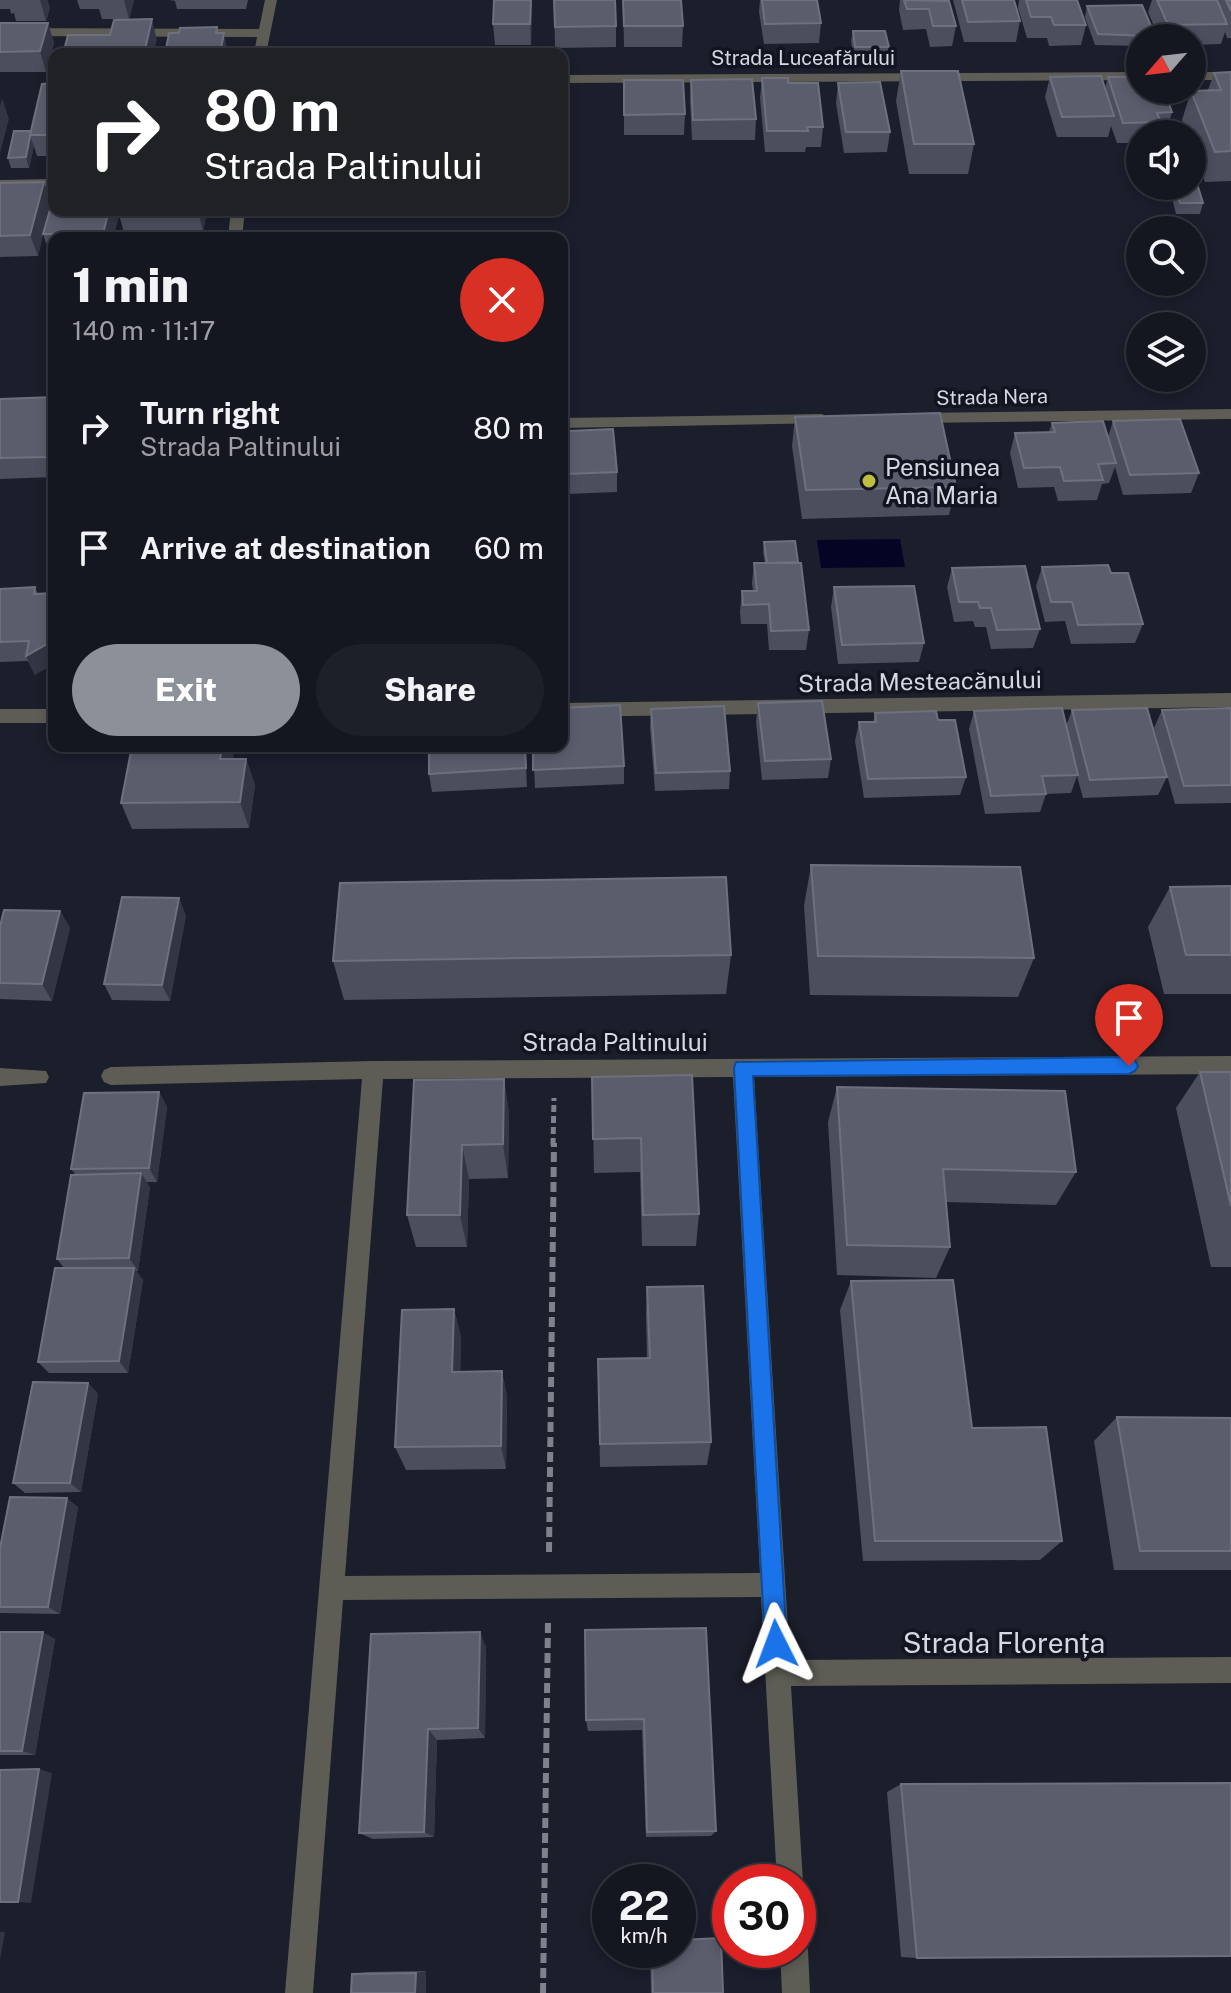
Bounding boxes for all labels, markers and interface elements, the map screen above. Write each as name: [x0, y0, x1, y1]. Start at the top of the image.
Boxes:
north arrow: [1126, 24, 1206, 104]
map controls: [1126, 24, 1206, 392]
street label: Strada Luceafărului: [711, 46, 895, 70]
text: 80 m: [204, 78, 340, 144]
icon: right: [72, 80, 176, 184]
button: sound: [1126, 120, 1206, 200]
text: Strada Paltinului: [204, 145, 482, 187]
button: search: [1126, 216, 1206, 296]
text: 1 min: [72, 256, 189, 313]
button: close: [460, 258, 544, 342]
button: layers: [1126, 312, 1206, 392]
text: 140 m · 11:17: [72, 315, 215, 346]
street label: Strada Nera: [936, 384, 1048, 410]
text: Turn right: [140, 395, 280, 431]
icon: right: [72, 406, 116, 450]
text: 80 m: [473, 410, 544, 446]
text: Strada Paltinului: [140, 431, 341, 462]
place label: Pensiunea Ana Maria: [885, 453, 1000, 509]
marker: Pensiunea Ana Maria: [860, 472, 878, 490]
icon: arrive: [72, 526, 116, 570]
text: Arrive at destination: [140, 530, 431, 566]
text: 60 m: [474, 530, 544, 566]
button: Exit: [72, 644, 300, 736]
button: Share: [316, 644, 544, 736]
street label: Strada Mesteacănului: [798, 665, 1042, 697]
pin: [1095, 984, 1163, 1066]
icon: arrive: [1107, 996, 1151, 1040]
street label: Strada Paltinului: [522, 1028, 708, 1056]
position arrow: [734, 1602, 818, 1686]
street label: Strada Florența: [903, 1626, 1105, 1659]
speed limit sign: 30: [712, 1864, 816, 1968]
text: 22: [619, 1882, 669, 1929]
text: km/h: [620, 1924, 668, 1948]

